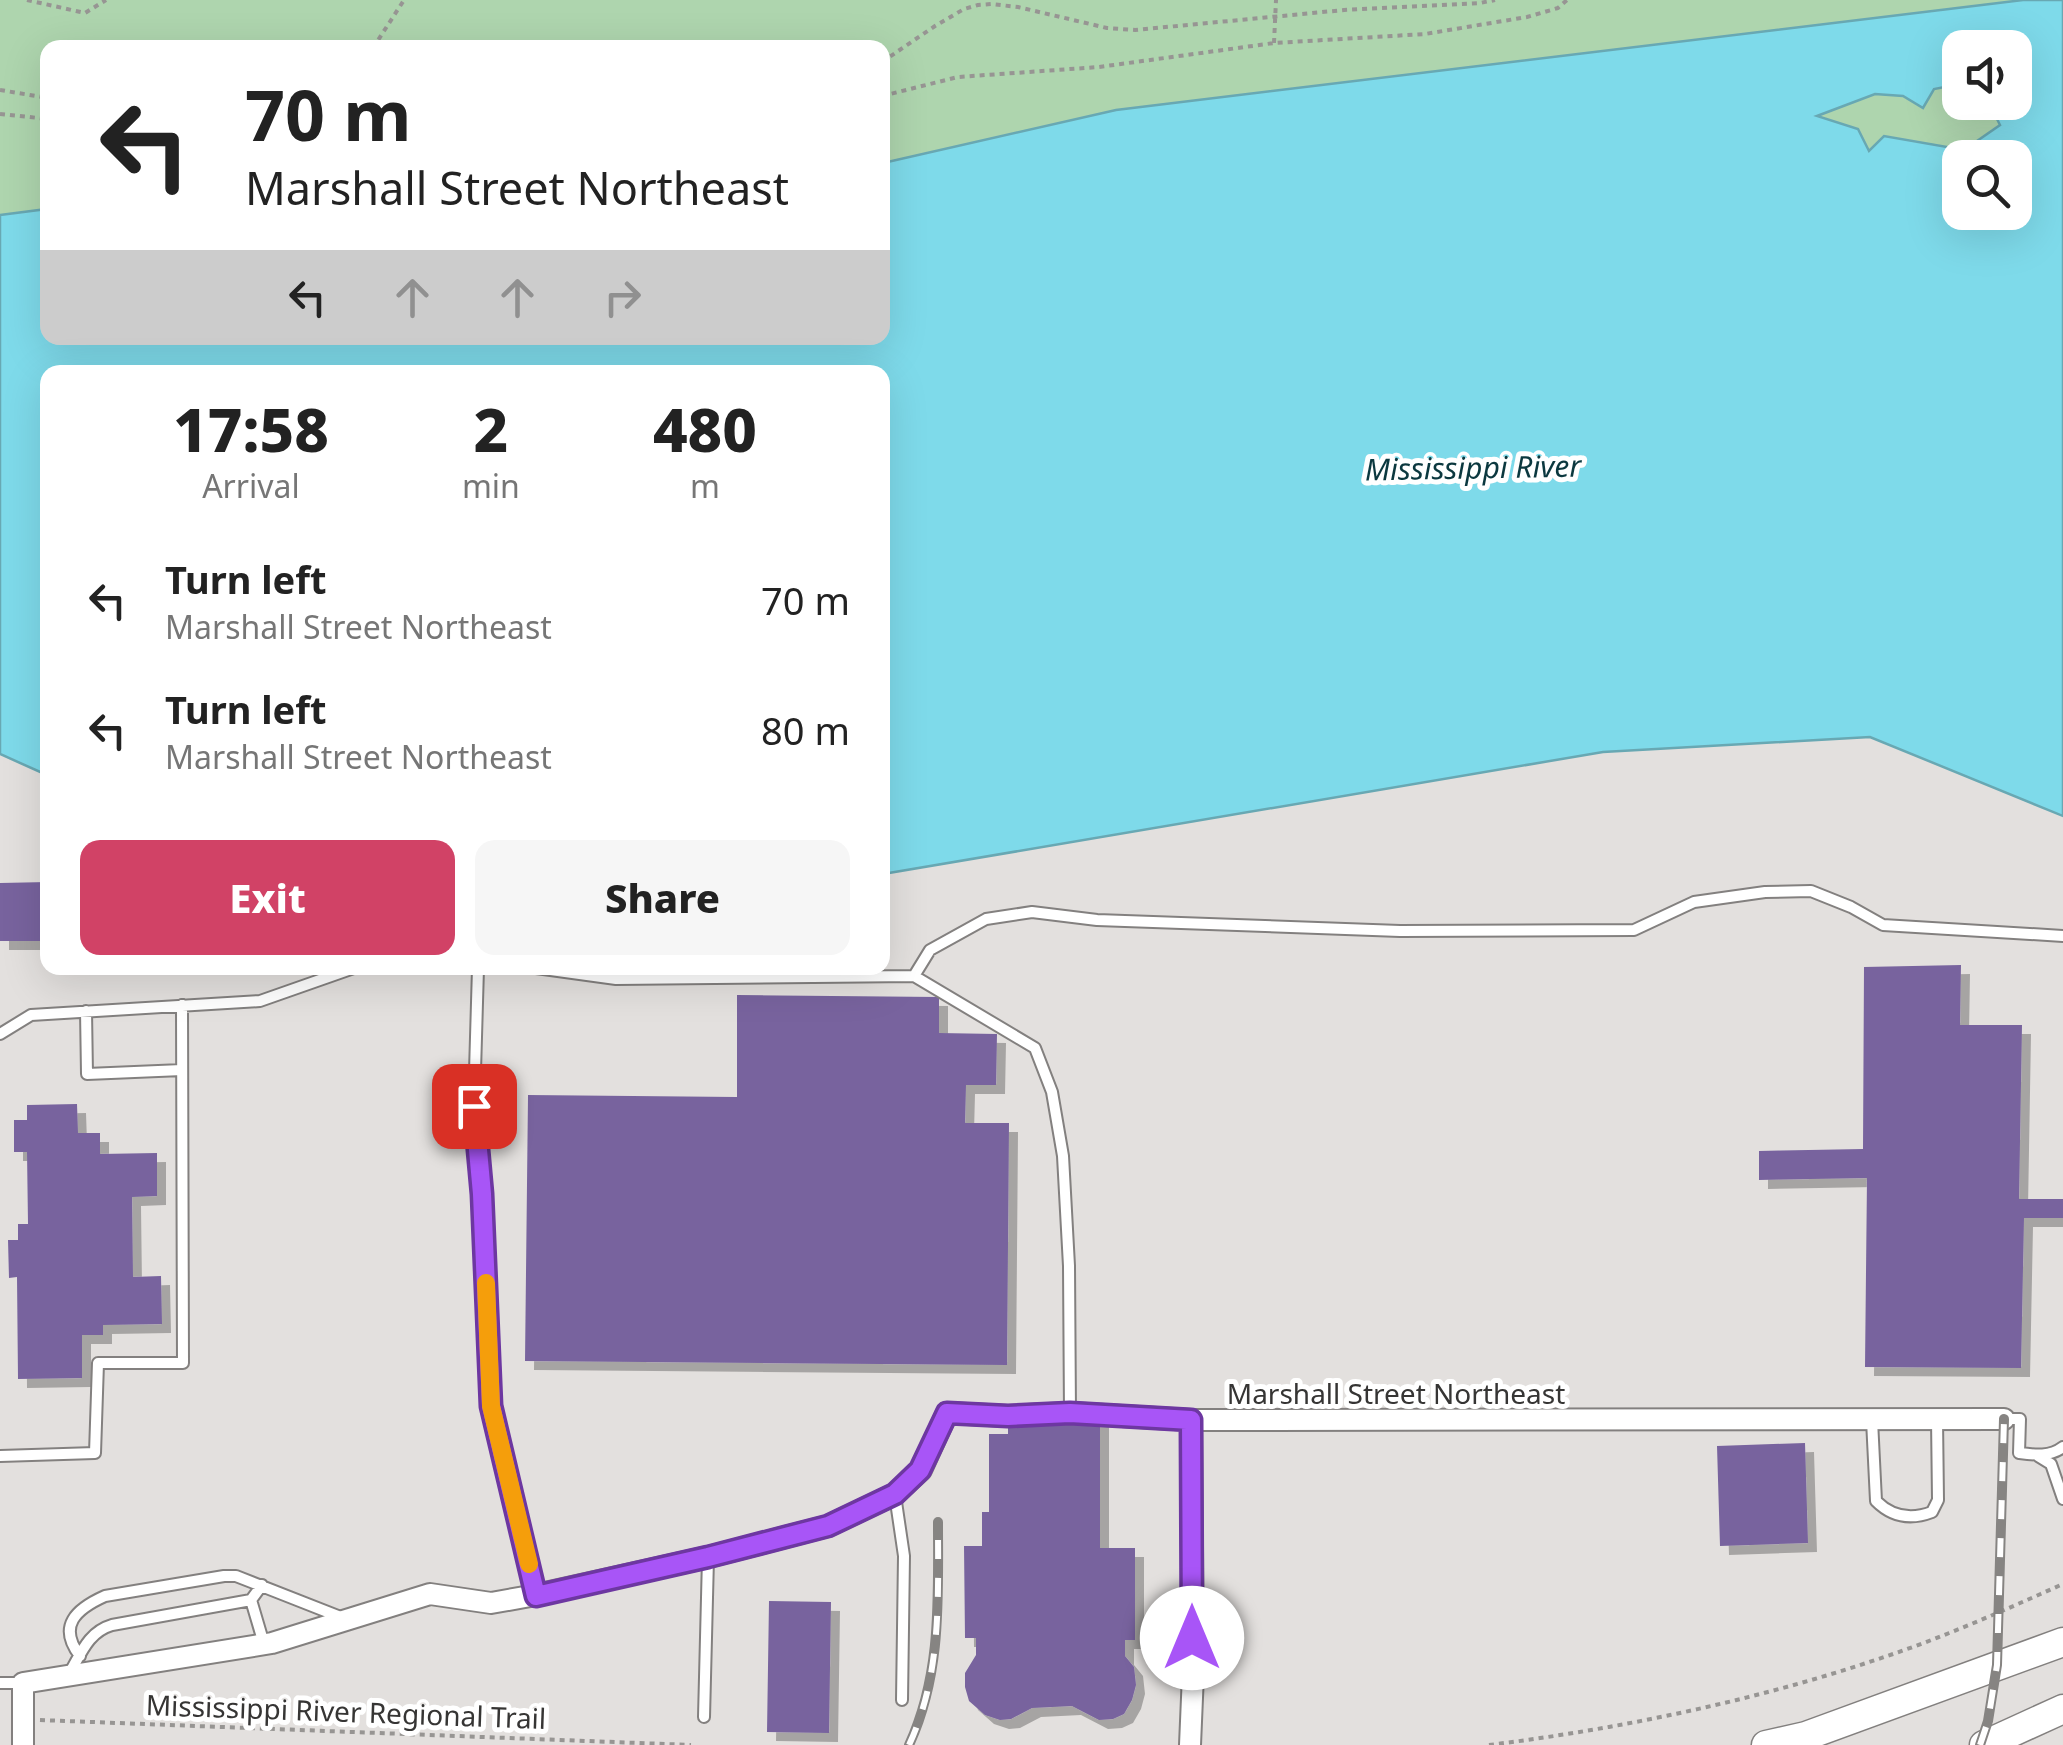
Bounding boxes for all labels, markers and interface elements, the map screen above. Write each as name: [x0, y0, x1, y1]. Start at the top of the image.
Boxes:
map controls: [1942, 30, 2032, 230]
button: sound: [1942, 30, 2032, 120]
text: 70 m: [245, 66, 412, 162]
icon: left: [80, 80, 210, 210]
button: search: [1942, 140, 2032, 230]
text: Marshall Street Northeast: [245, 157, 789, 218]
icon: left: [280, 270, 335, 325]
icon: ahead: [385, 270, 440, 325]
icon: ahead: [490, 270, 545, 325]
icon: right: [595, 270, 650, 325]
text: 17:58: [173, 388, 329, 470]
text: 2: [474, 388, 508, 470]
text: 480: [653, 388, 757, 470]
water label: Mississippi River: [1364, 445, 1583, 489]
text: Arrival: [202, 464, 300, 507]
text: min: [462, 464, 520, 507]
text: m: [690, 464, 720, 507]
text: Turn left: [165, 553, 327, 605]
icon: left: [80, 573, 135, 628]
text: 70 m: [761, 574, 850, 626]
text: Marshall Street Northeast: [165, 605, 552, 648]
text: Turn left: [165, 683, 327, 735]
icon: left: [80, 703, 135, 758]
text: 80 m: [761, 704, 850, 756]
text: Marshall Street Northeast: [165, 735, 552, 778]
button: Exit: [80, 840, 455, 955]
button: Share: [475, 840, 850, 955]
pin: [432, 1064, 517, 1149]
icon: arrive: [447, 1079, 502, 1134]
street label: Marshall Street Northeast: [1227, 1374, 1565, 1412]
position arrow: [1140, 1586, 1244, 1690]
street label: Mississippi River Regional Trail: [145, 1685, 547, 1737]

